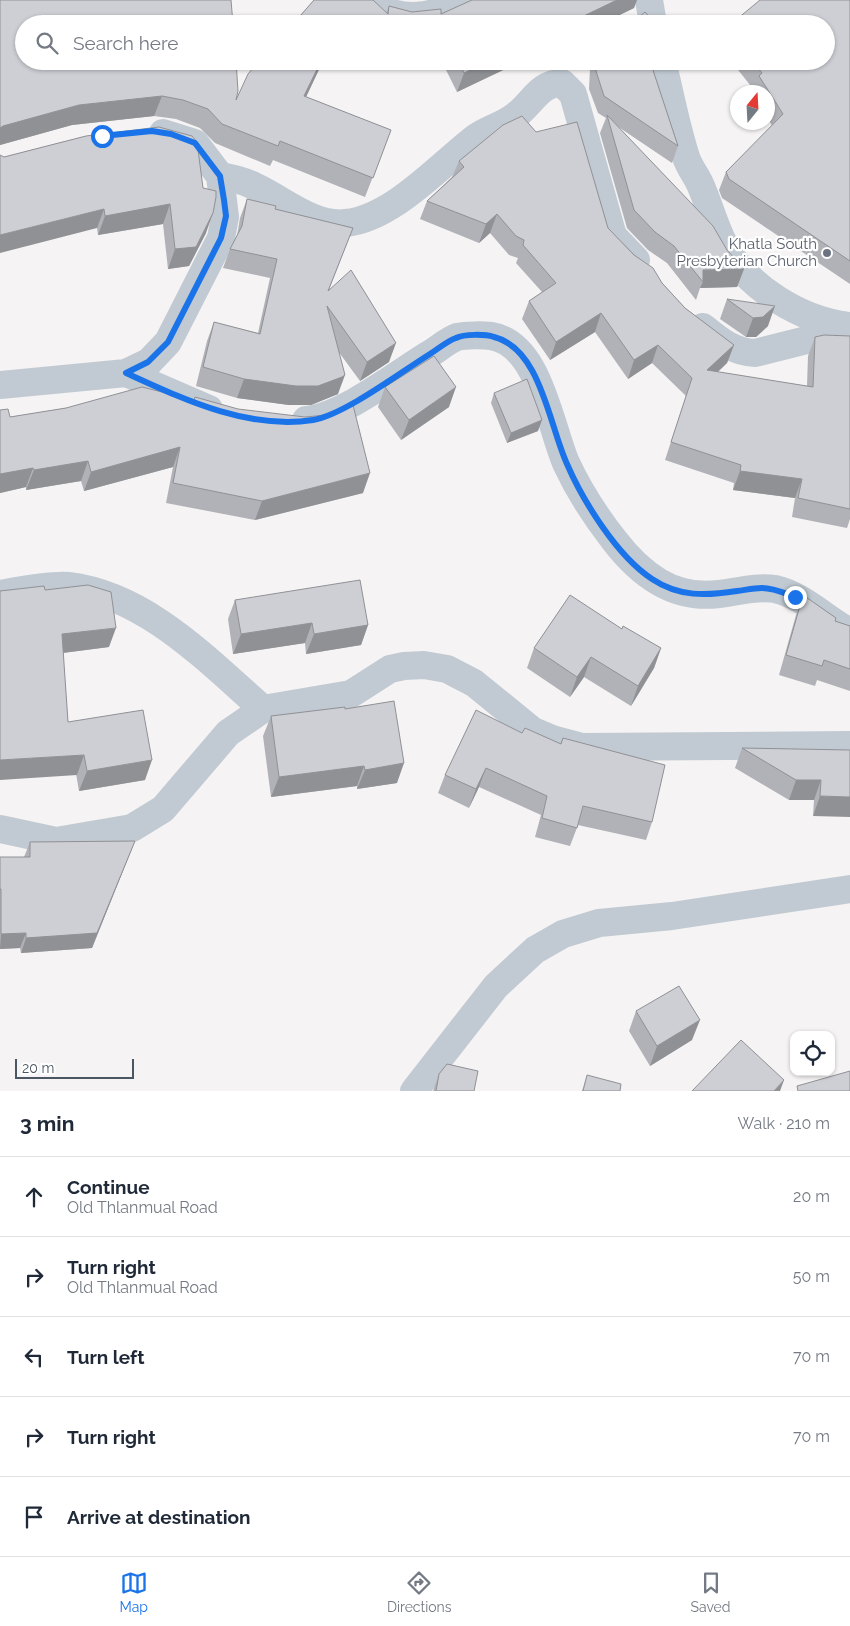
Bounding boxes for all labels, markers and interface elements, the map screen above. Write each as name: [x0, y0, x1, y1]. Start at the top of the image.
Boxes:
search box: [15, 15, 835, 70]
icon: search: [33, 29, 61, 57]
text: Search here: [73, 32, 179, 54]
north arrow: [730, 85, 775, 130]
route start: [91, 125, 114, 148]
place label: Khatla South Presbyterian Church: [677, 235, 817, 270]
marker: Khatla South Presbyterian Church: [821, 247, 833, 259]
route end: [784, 586, 807, 609]
map controls: [790, 1031, 835, 1076]
button: locate: [790, 1031, 835, 1076]
scale bar: [15, 1056, 134, 1079]
text: 20 m: [22, 1060, 54, 1076]
text: 3 min: [20, 1111, 74, 1136]
text: Walk · 210 m: [738, 1114, 830, 1133]
text: Continue: [67, 1176, 150, 1198]
icon: ahead: [20, 1183, 48, 1211]
text: 20 m: [793, 1187, 830, 1206]
text: Old Thlanmual Road: [67, 1198, 218, 1217]
text: Turn right: [67, 1256, 156, 1278]
icon: right: [20, 1263, 48, 1291]
text: 50 m: [793, 1267, 830, 1286]
text: Old Thlanmual Road: [67, 1278, 218, 1297]
icon: left: [20, 1343, 48, 1371]
text: Turn left: [67, 1346, 144, 1368]
text: 70 m: [793, 1347, 830, 1366]
icon: right: [20, 1423, 48, 1451]
text: Turn right: [67, 1426, 156, 1448]
text: 70 m: [793, 1427, 830, 1446]
icon: arrive: [20, 1503, 48, 1531]
text: Arrive at destination: [67, 1506, 251, 1528]
tab: Map: [119, 1569, 148, 1615]
tab: Directions: [387, 1569, 452, 1615]
tab: Saved: [690, 1569, 731, 1615]

